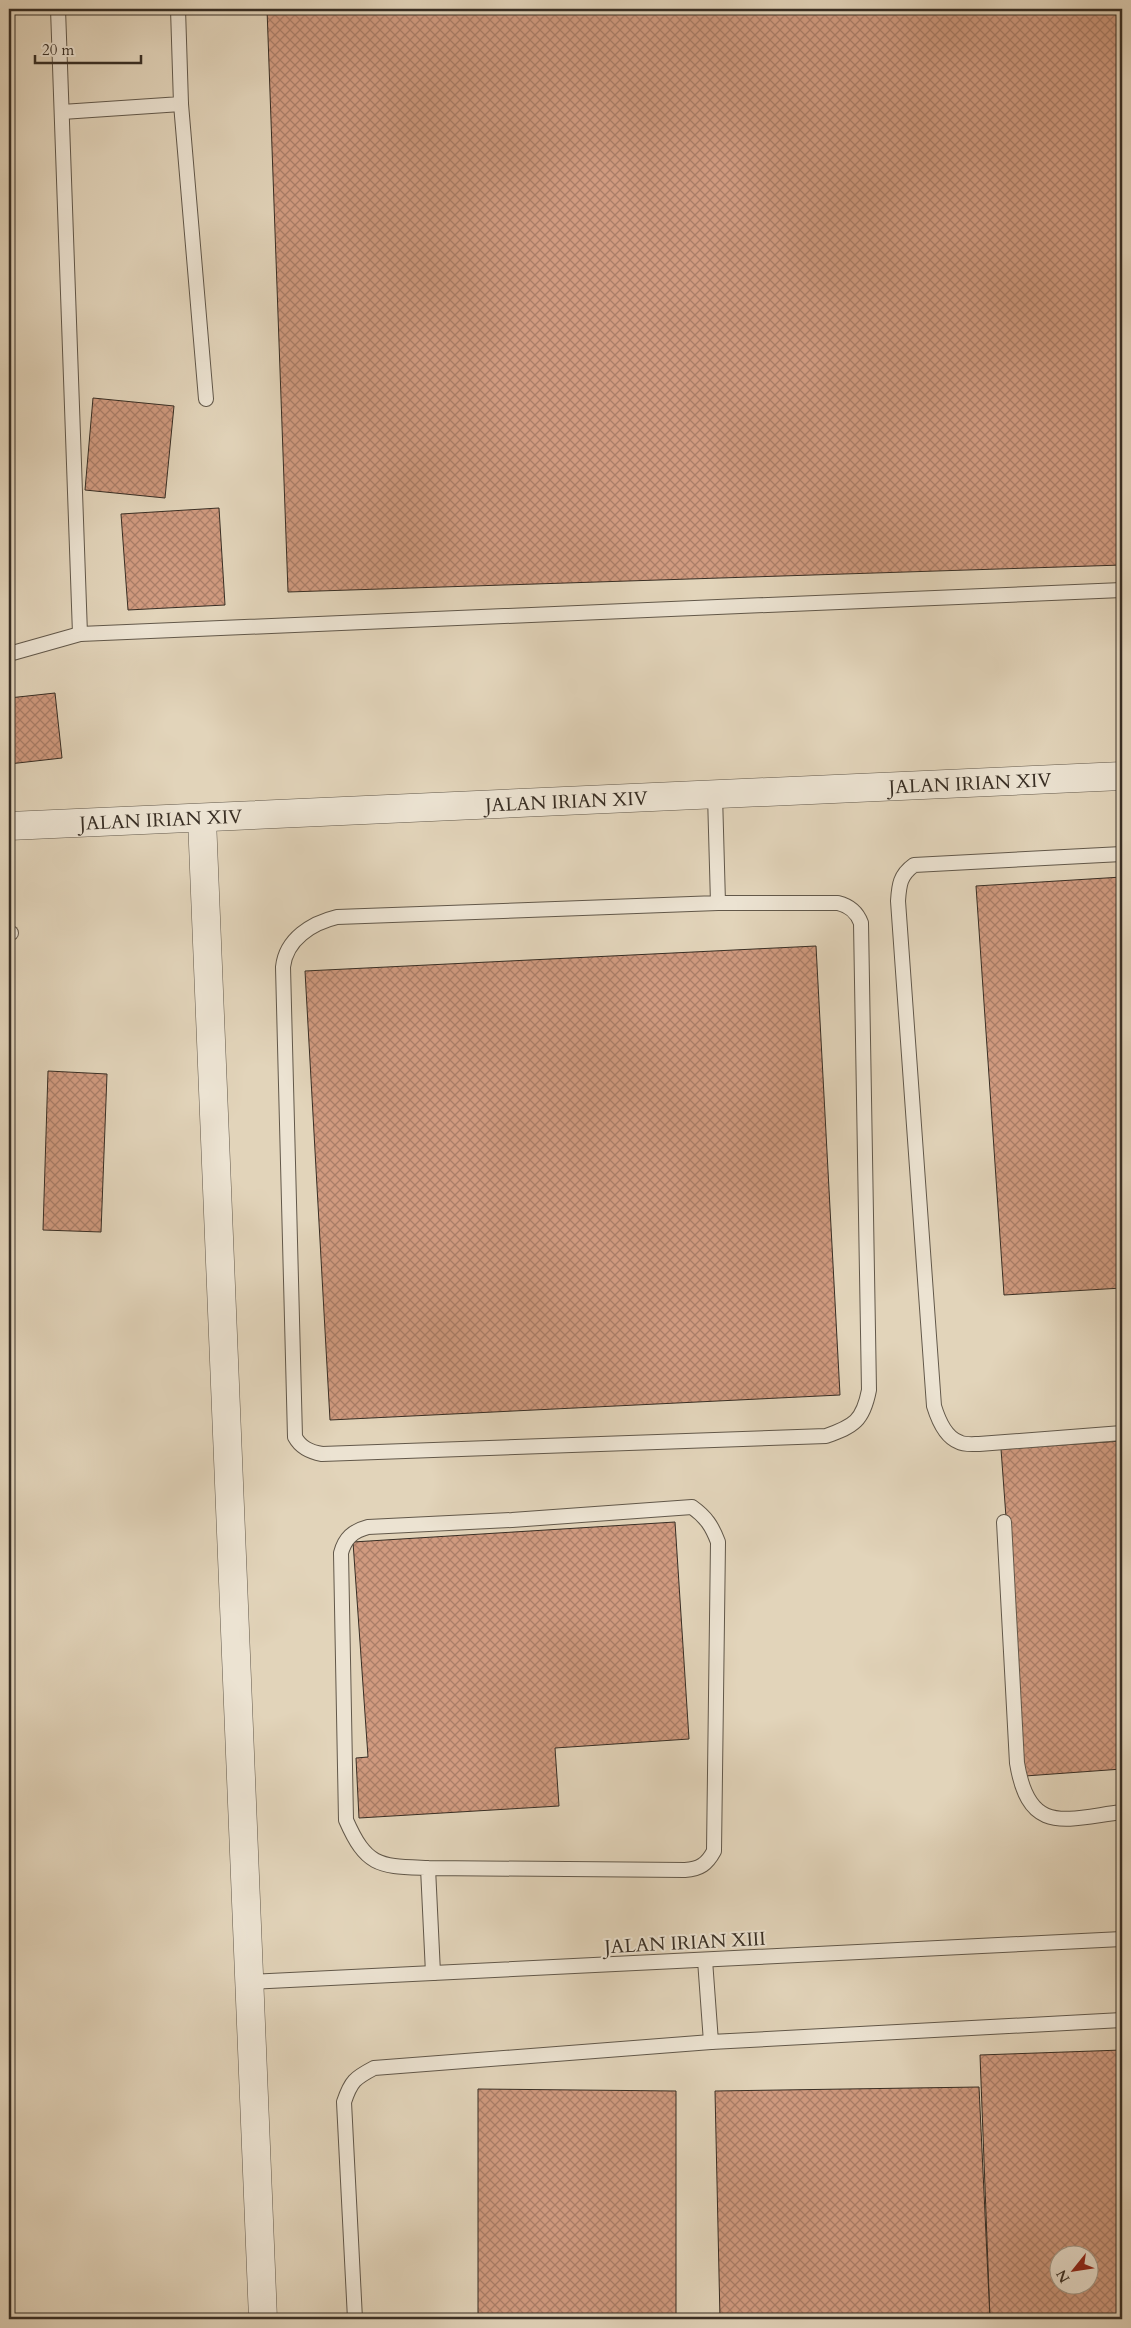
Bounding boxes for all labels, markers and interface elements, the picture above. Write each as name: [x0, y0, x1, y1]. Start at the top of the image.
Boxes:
scale bar: [35, 32, 141, 64]
text: 20 m: [42, 40, 74, 60]
street label: JALAN IRIAN XIV: [885, 767, 1052, 801]
street label: JALAN IRIAN XIV: [482, 785, 648, 819]
street label: JALAN IRIAN XIV: [76, 804, 243, 837]
street label: JALAN IRIAN XIII: [601, 1926, 766, 1960]
north arrow: [1048, 2246, 1098, 2296]
text: N: [1052, 2266, 1074, 2286]

